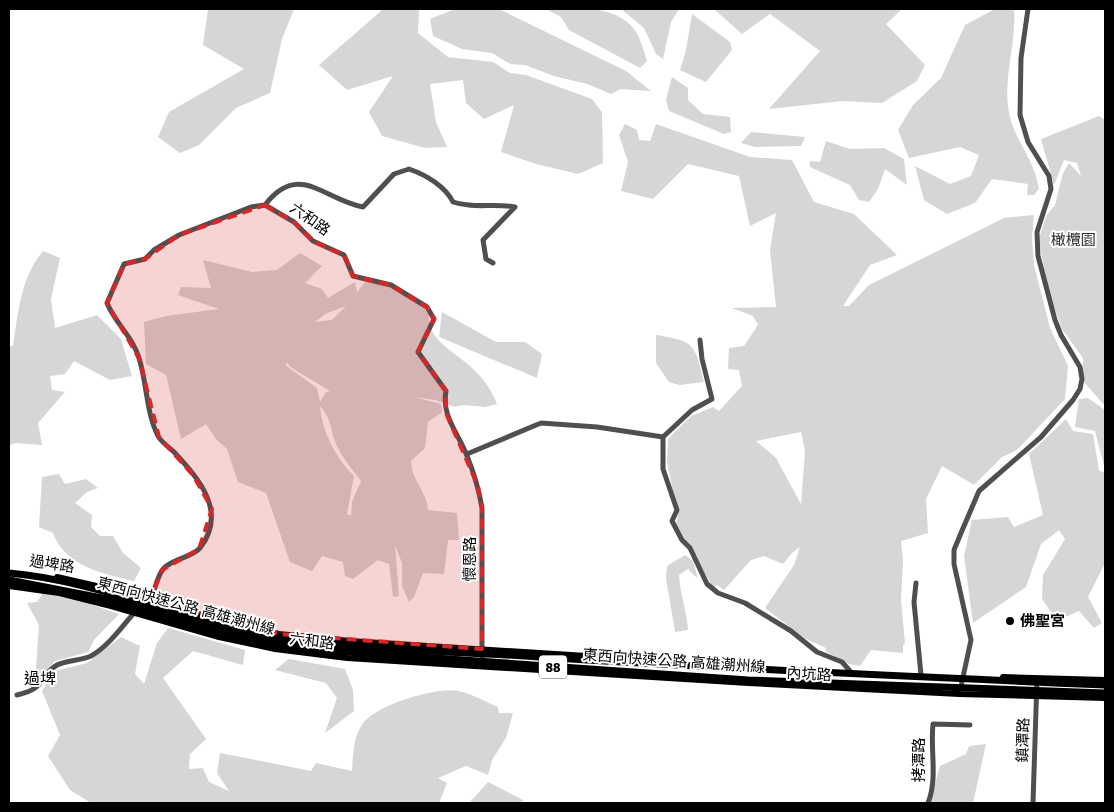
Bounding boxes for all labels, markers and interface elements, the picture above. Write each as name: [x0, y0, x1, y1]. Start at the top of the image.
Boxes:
street label: 六和路: [286, 199, 334, 239]
park label: 橄欖園: [1050, 231, 1096, 249]
street label: 懷恩路: [461, 536, 479, 582]
street label: 過埤路: [28, 552, 76, 576]
street label: 東西向快速公路 高雄潮州線: [95, 574, 277, 638]
place label: 佛聖宮: [1020, 612, 1065, 630]
marker: 佛聖宮: [1004, 615, 1016, 627]
street label: 六和路: [289, 629, 335, 653]
street label: 東西向快速公路 高雄潮州線: [582, 646, 766, 676]
road number: 88: [539, 656, 567, 679]
street label: 內坑路: [786, 664, 832, 684]
district label: 過埤: [24, 669, 56, 689]
street label: 鎮潭路: [1013, 717, 1033, 763]
street label: 拷潭路: [910, 737, 928, 783]

